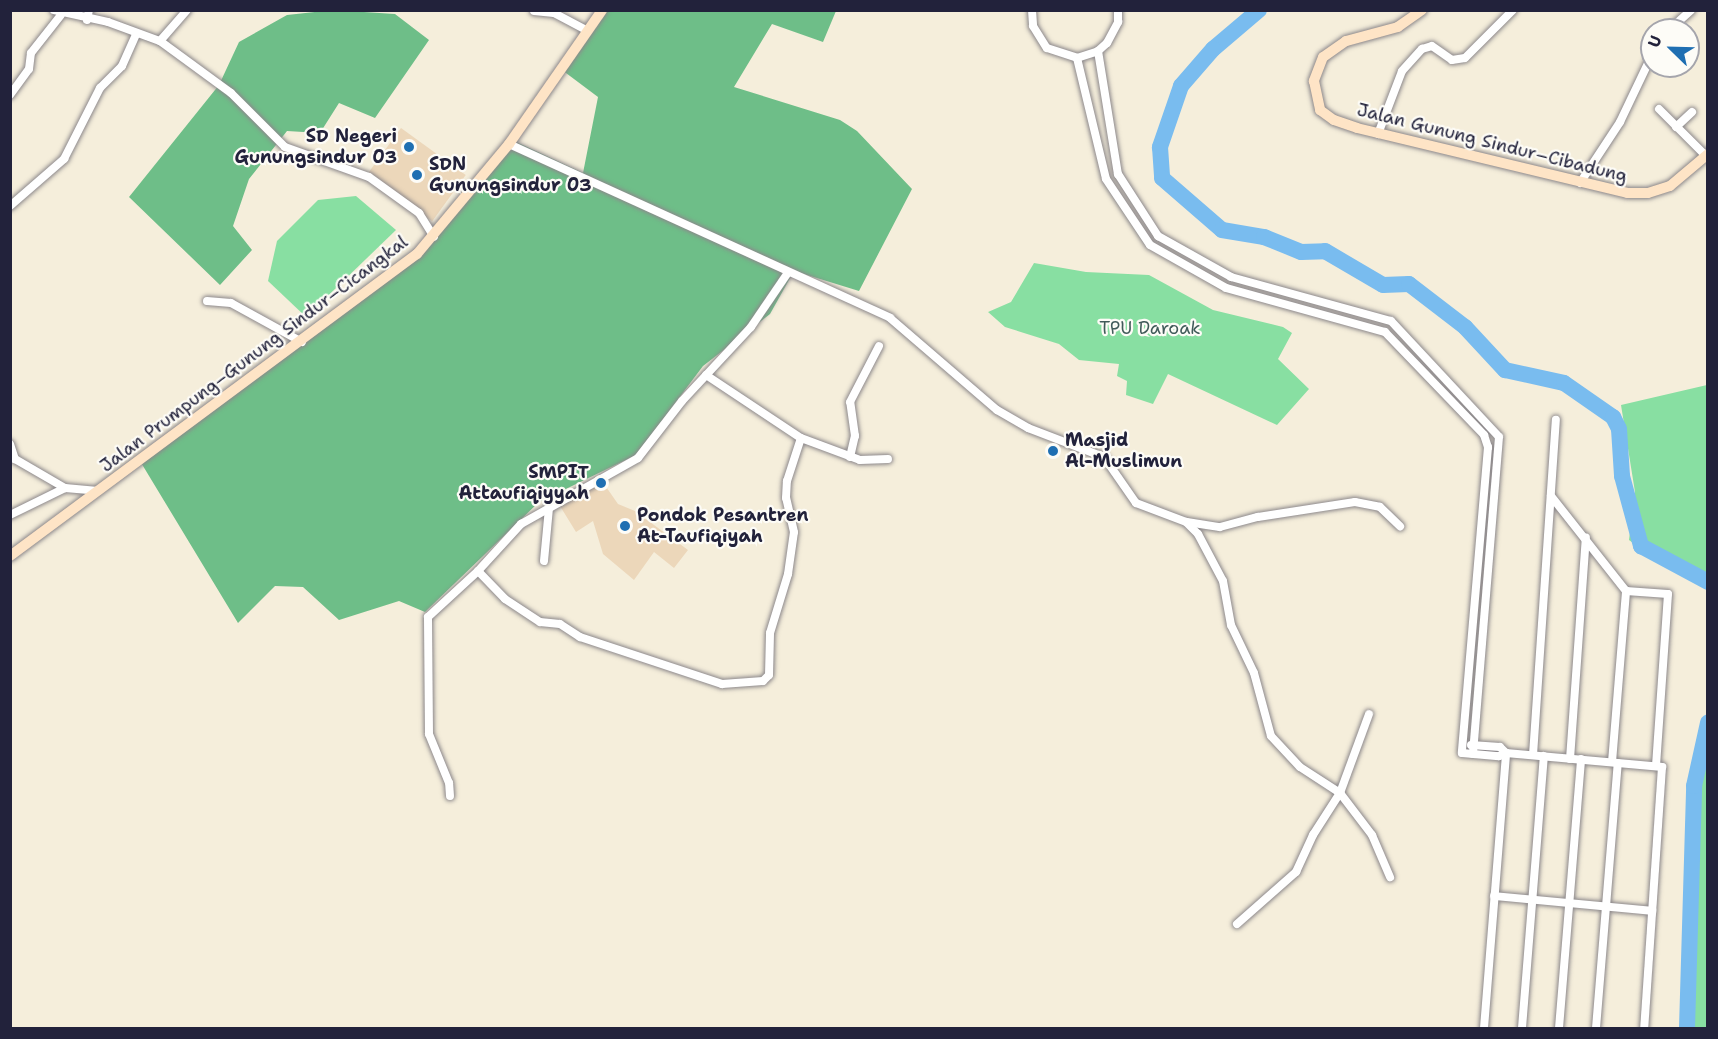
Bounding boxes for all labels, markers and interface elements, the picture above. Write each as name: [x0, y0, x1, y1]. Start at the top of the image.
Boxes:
north arrow: [1640, 18, 1700, 78]
text: U: [1643, 32, 1667, 51]
street label: Jalan Gunung Sindur–Cibadung: [1355, 99, 1629, 187]
place label: SD Negeri Gunungsindur 03: [234, 126, 397, 168]
marker: SD Negeri Gunungsindur 03: [402, 140, 416, 154]
place label: SDN Gunungsindur 03: [429, 154, 592, 196]
marker: SDN Gunungsindur 03: [410, 168, 424, 182]
street label: Jalan Prumpung–Gunung Sindur–Cicangkal: [96, 231, 412, 477]
park label: TPU Daroak: [1099, 317, 1201, 339]
place label: Masjid Al-Muslimun: [1065, 430, 1182, 472]
marker: Masjid Al-Muslimun: [1046, 444, 1060, 458]
place label: SMPIT Attaufiqiyyah: [459, 462, 589, 504]
marker: SMPIT Attaufiqiyyah: [594, 476, 608, 490]
place label: Pondok Pesantren At-Taufiqiyah: [637, 505, 808, 548]
marker: Pondok Pesantren At-Taufiqiyah: [618, 519, 632, 533]

